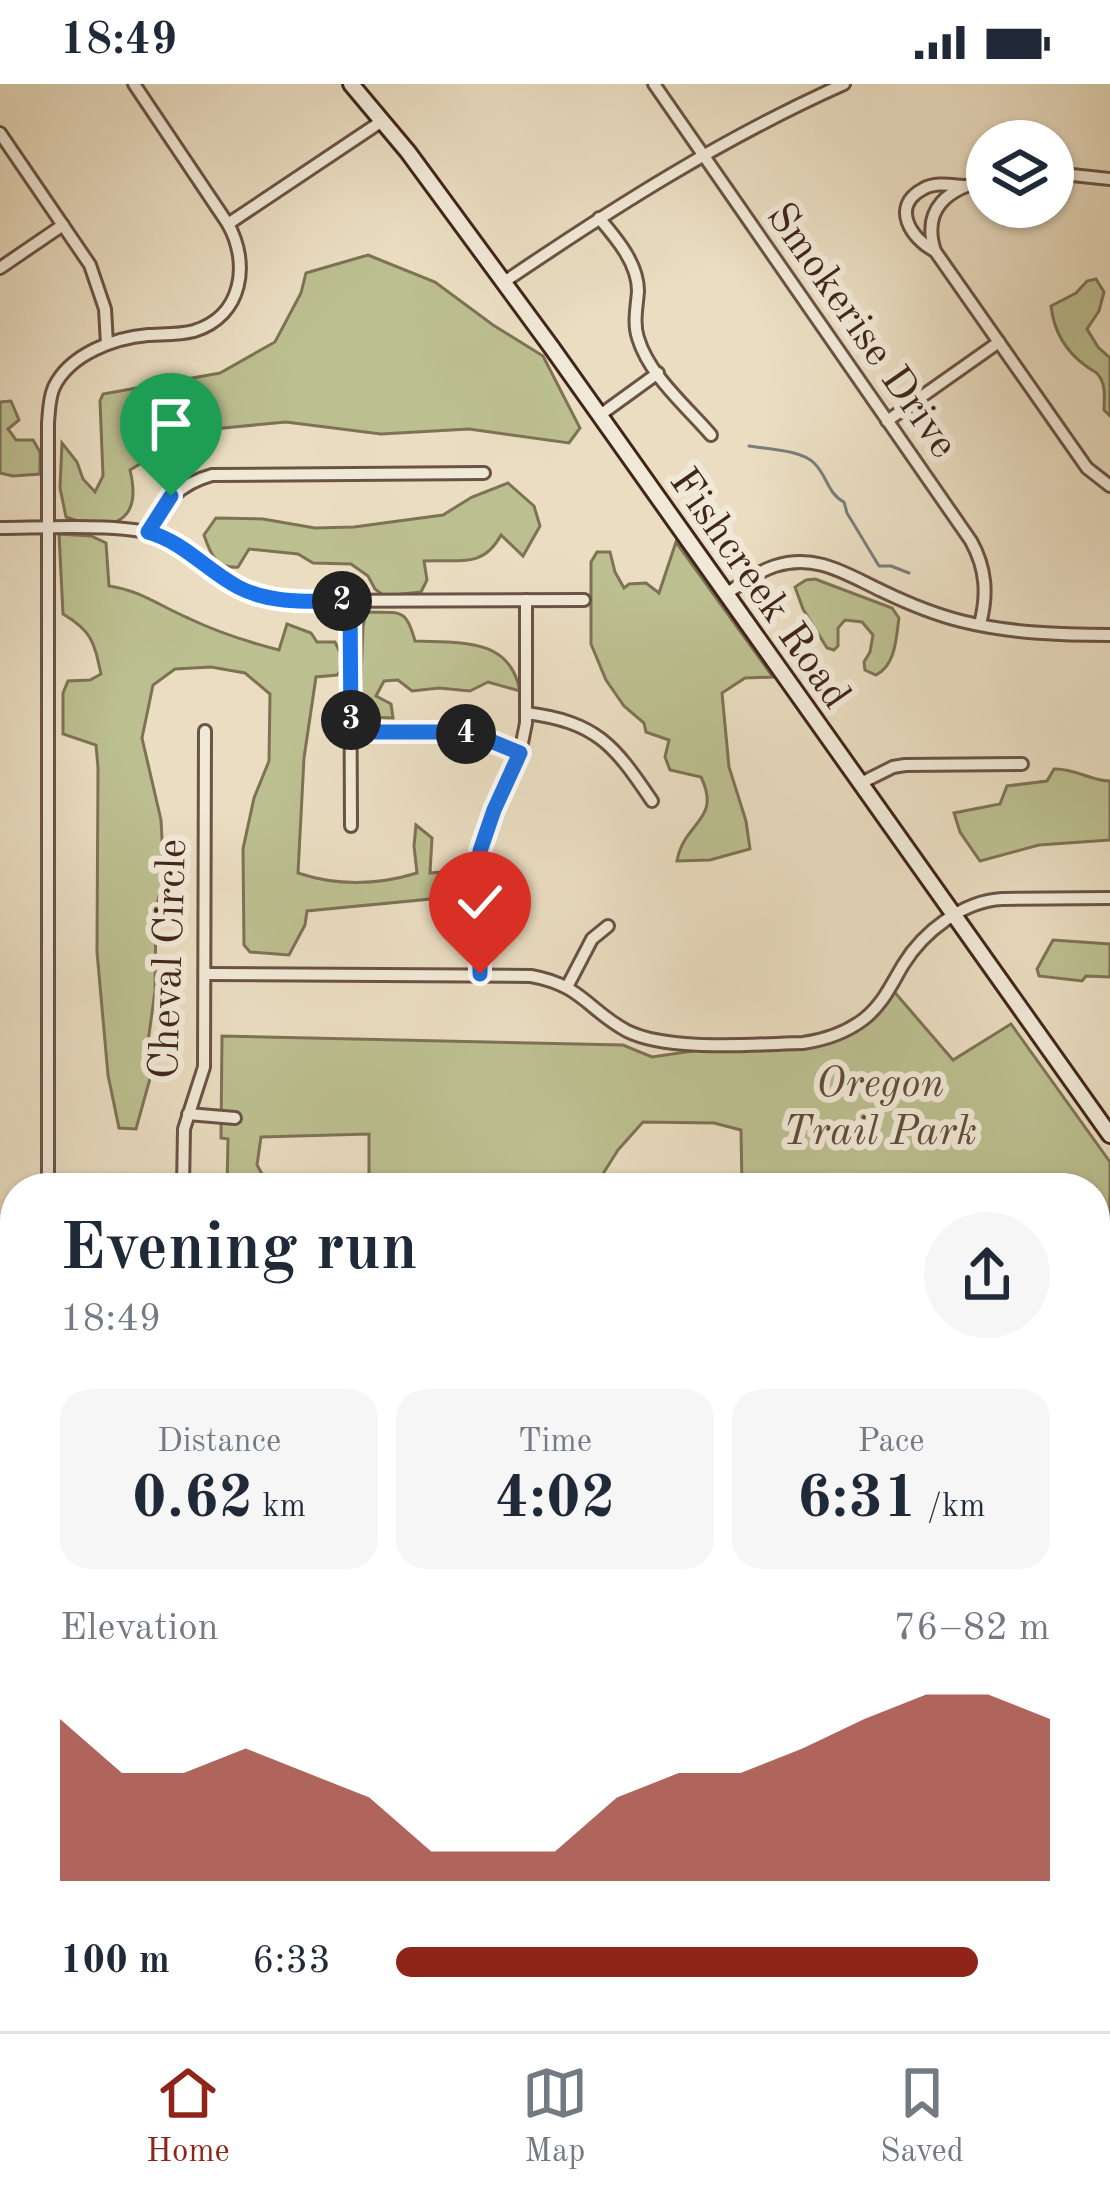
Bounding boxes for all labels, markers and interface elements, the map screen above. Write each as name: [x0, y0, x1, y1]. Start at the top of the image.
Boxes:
text: 18:49: [60, 19, 177, 64]
map controls: [966, 120, 1074, 228]
button: layers: [966, 120, 1074, 228]
street label: Smokerise Drive: [757, 196, 964, 466]
pin: [120, 373, 222, 496]
icon: arrive: [138, 391, 204, 457]
street label: Fishcreek Road: [661, 462, 857, 717]
pin: 2: [312, 571, 372, 631]
text: 2: [332, 584, 352, 617]
pin: 3: [321, 690, 381, 750]
text: 3: [341, 703, 361, 736]
pin: 4: [436, 704, 496, 764]
text: 4: [456, 717, 476, 750]
street label: Cheval Circle: [145, 838, 195, 1080]
pin: [429, 851, 531, 974]
icon: check: [447, 869, 513, 935]
park label: Oregon Trail Park: [783, 1064, 977, 1154]
button: share: [924, 1212, 1050, 1338]
text: Evening run: [60, 1218, 418, 1284]
text: 18:49: [60, 1300, 161, 1339]
text: Distance: [157, 1426, 281, 1459]
text: Time: [518, 1426, 592, 1459]
text: Pace: [858, 1426, 924, 1459]
text: 0.62: [132, 1470, 253, 1530]
text: 4:02: [494, 1470, 616, 1530]
text: 6:31: [797, 1470, 918, 1530]
text: km: [253, 1491, 306, 1524]
text: /km: [918, 1491, 985, 1524]
text: Elevation: [60, 1609, 219, 1648]
text: 76–82 m: [893, 1609, 1050, 1648]
text: 100 m: [60, 1942, 170, 1981]
text: 6:33: [252, 1942, 331, 1981]
tab: Home: [146, 2060, 230, 2173]
tab: Map: [522, 2060, 588, 2173]
tab: Saved: [880, 2060, 964, 2173]

